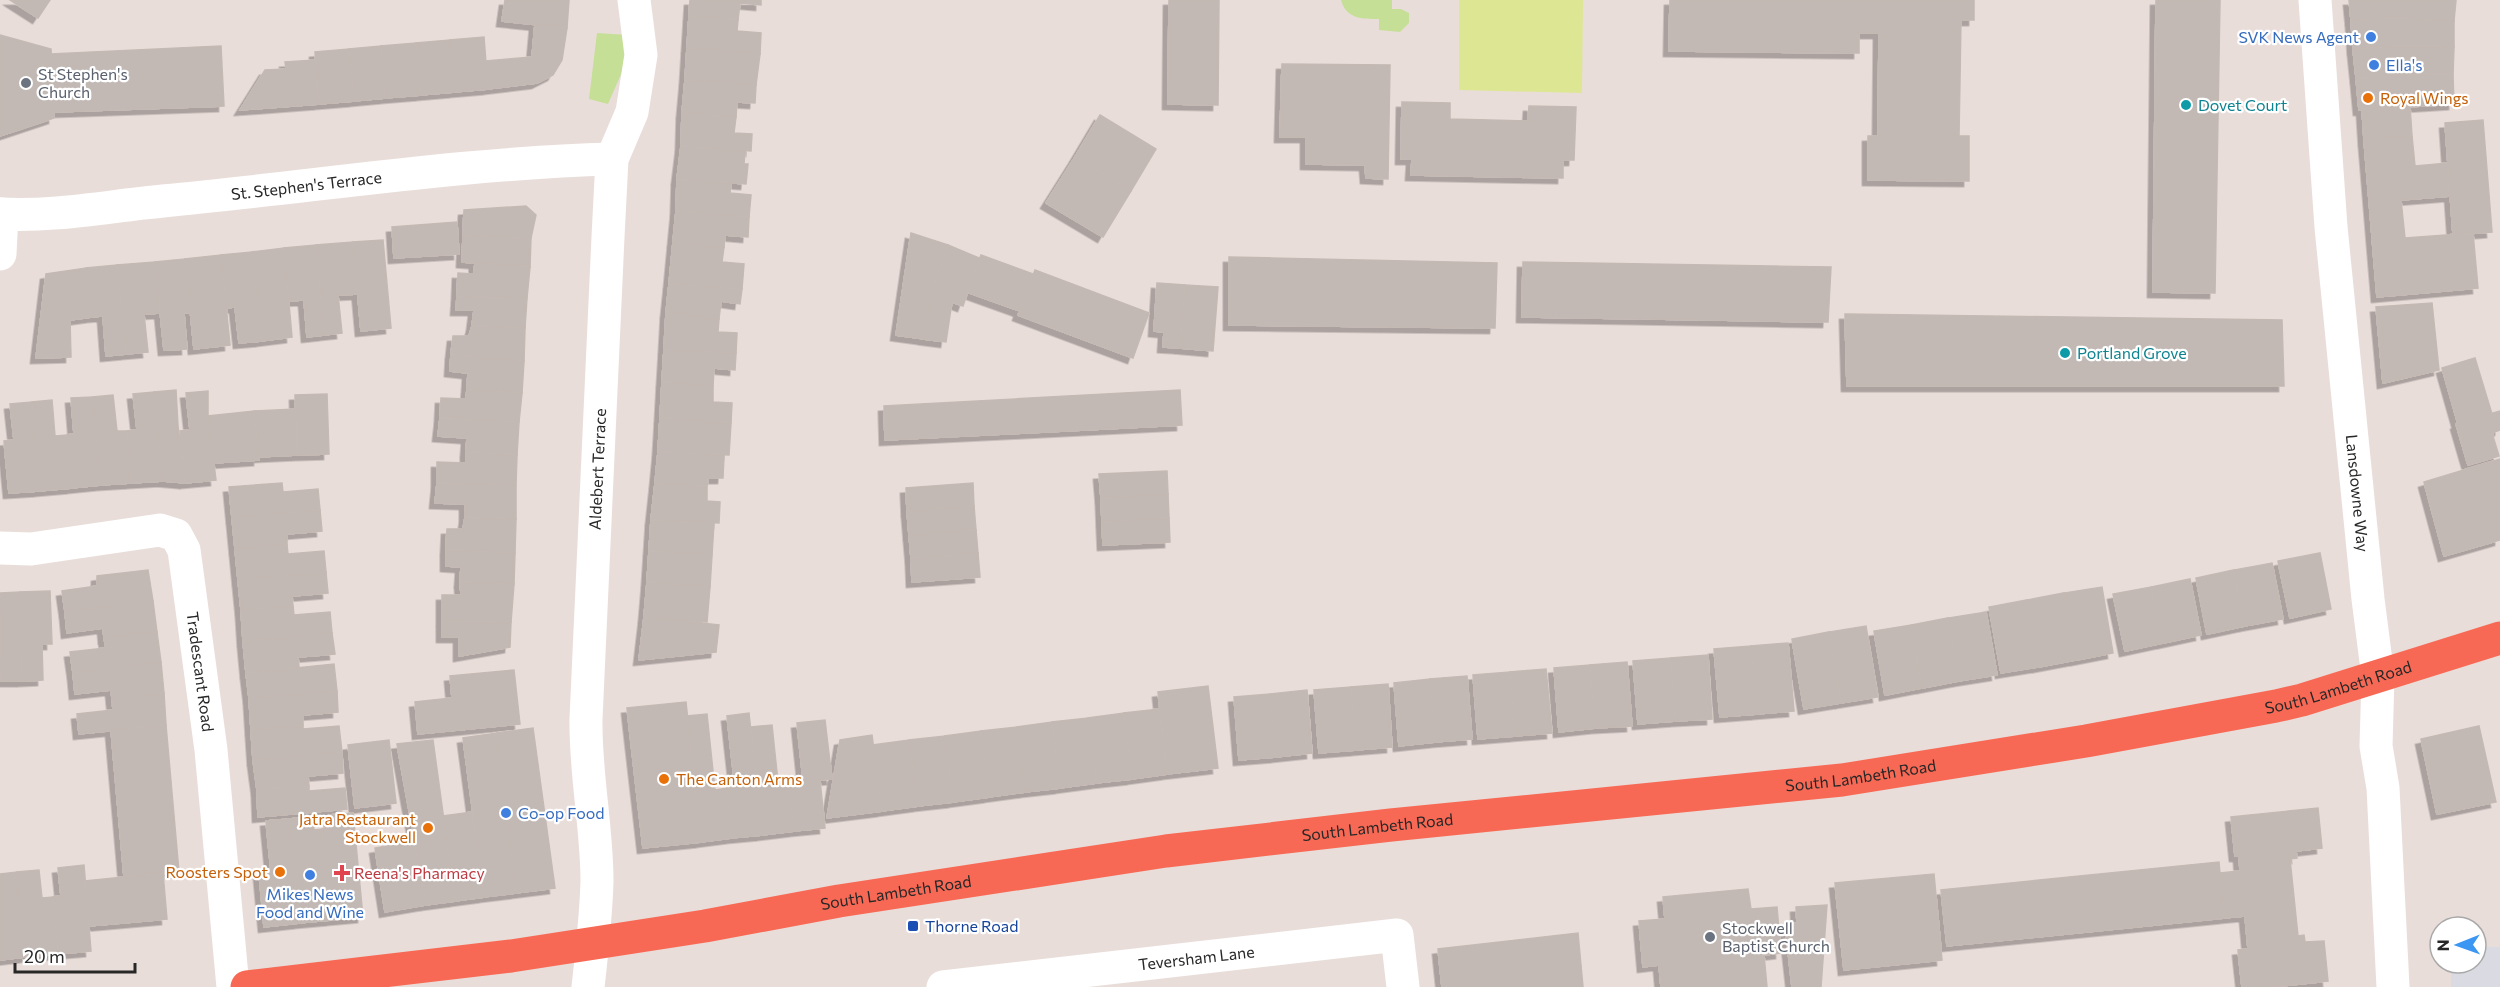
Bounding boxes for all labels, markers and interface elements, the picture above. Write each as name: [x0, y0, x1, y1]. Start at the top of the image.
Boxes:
place label: SVK News Agent: [2238, 27, 2359, 46]
marker: SVK News Agent: [2364, 30, 2378, 44]
place label: Ella's: [2386, 55, 2423, 74]
marker: Ella's: [2367, 58, 2381, 72]
place label: St Stephen's Church: [38, 64, 128, 101]
marker: St Stephen's Church: [19, 76, 33, 90]
place label: Royal Wings: [2380, 88, 2469, 107]
marker: Royal Wings: [2361, 91, 2375, 105]
place label: Dovet Court: [2198, 95, 2288, 114]
marker: Dovet Court: [2179, 98, 2193, 112]
street label: St. Stephen's Terrace: [230, 167, 383, 203]
place label: Portland Grove: [2077, 343, 2187, 362]
marker: Portland Grove: [2058, 346, 2072, 360]
street label: Aldebert Terrace: [585, 408, 609, 530]
street label: Lansdowne Way: [2343, 433, 2373, 553]
street label: Tradescant Road: [183, 610, 218, 733]
street label: South Lambeth Road: [2263, 656, 2414, 717]
street label: South Lambeth Road: [1784, 755, 1937, 795]
place label: The Canton Arms: [676, 769, 802, 788]
marker: The Canton Arms: [657, 772, 671, 786]
place label: Co-op Food: [518, 803, 605, 822]
marker: Co-op Food: [499, 806, 513, 820]
place label: Jatra Restaurant Stockwell: [299, 809, 416, 846]
street label: South Lambeth Road: [1301, 809, 1454, 844]
marker: Jatra Restaurant Stockwell: [421, 821, 435, 835]
place label: Roosters Spot: [165, 862, 268, 881]
place label: Reena's Pharmacy: [354, 863, 485, 882]
marker: Roosters Spot: [273, 865, 287, 879]
marker: Reena's Pharmacy: [335, 866, 349, 880]
marker: Mikes News Food and Wine: [303, 868, 317, 882]
street label: South Lambeth Road: [819, 871, 973, 913]
place label: Mikes News Food and Wine: [256, 884, 364, 921]
north arrow: [2428, 915, 2488, 975]
place label: Thorne Road: [925, 916, 1018, 935]
place label: Stockwell Baptist Church: [1722, 918, 1830, 955]
marker: Thorne Road: [906, 919, 920, 933]
marker: Stockwell Baptist Church: [1703, 930, 1717, 944]
scale bar: [15, 936, 135, 974]
text: N: [2433, 939, 2452, 951]
street label: Teversham Lane: [1137, 941, 1255, 974]
text: 20 m: [24, 945, 65, 967]

